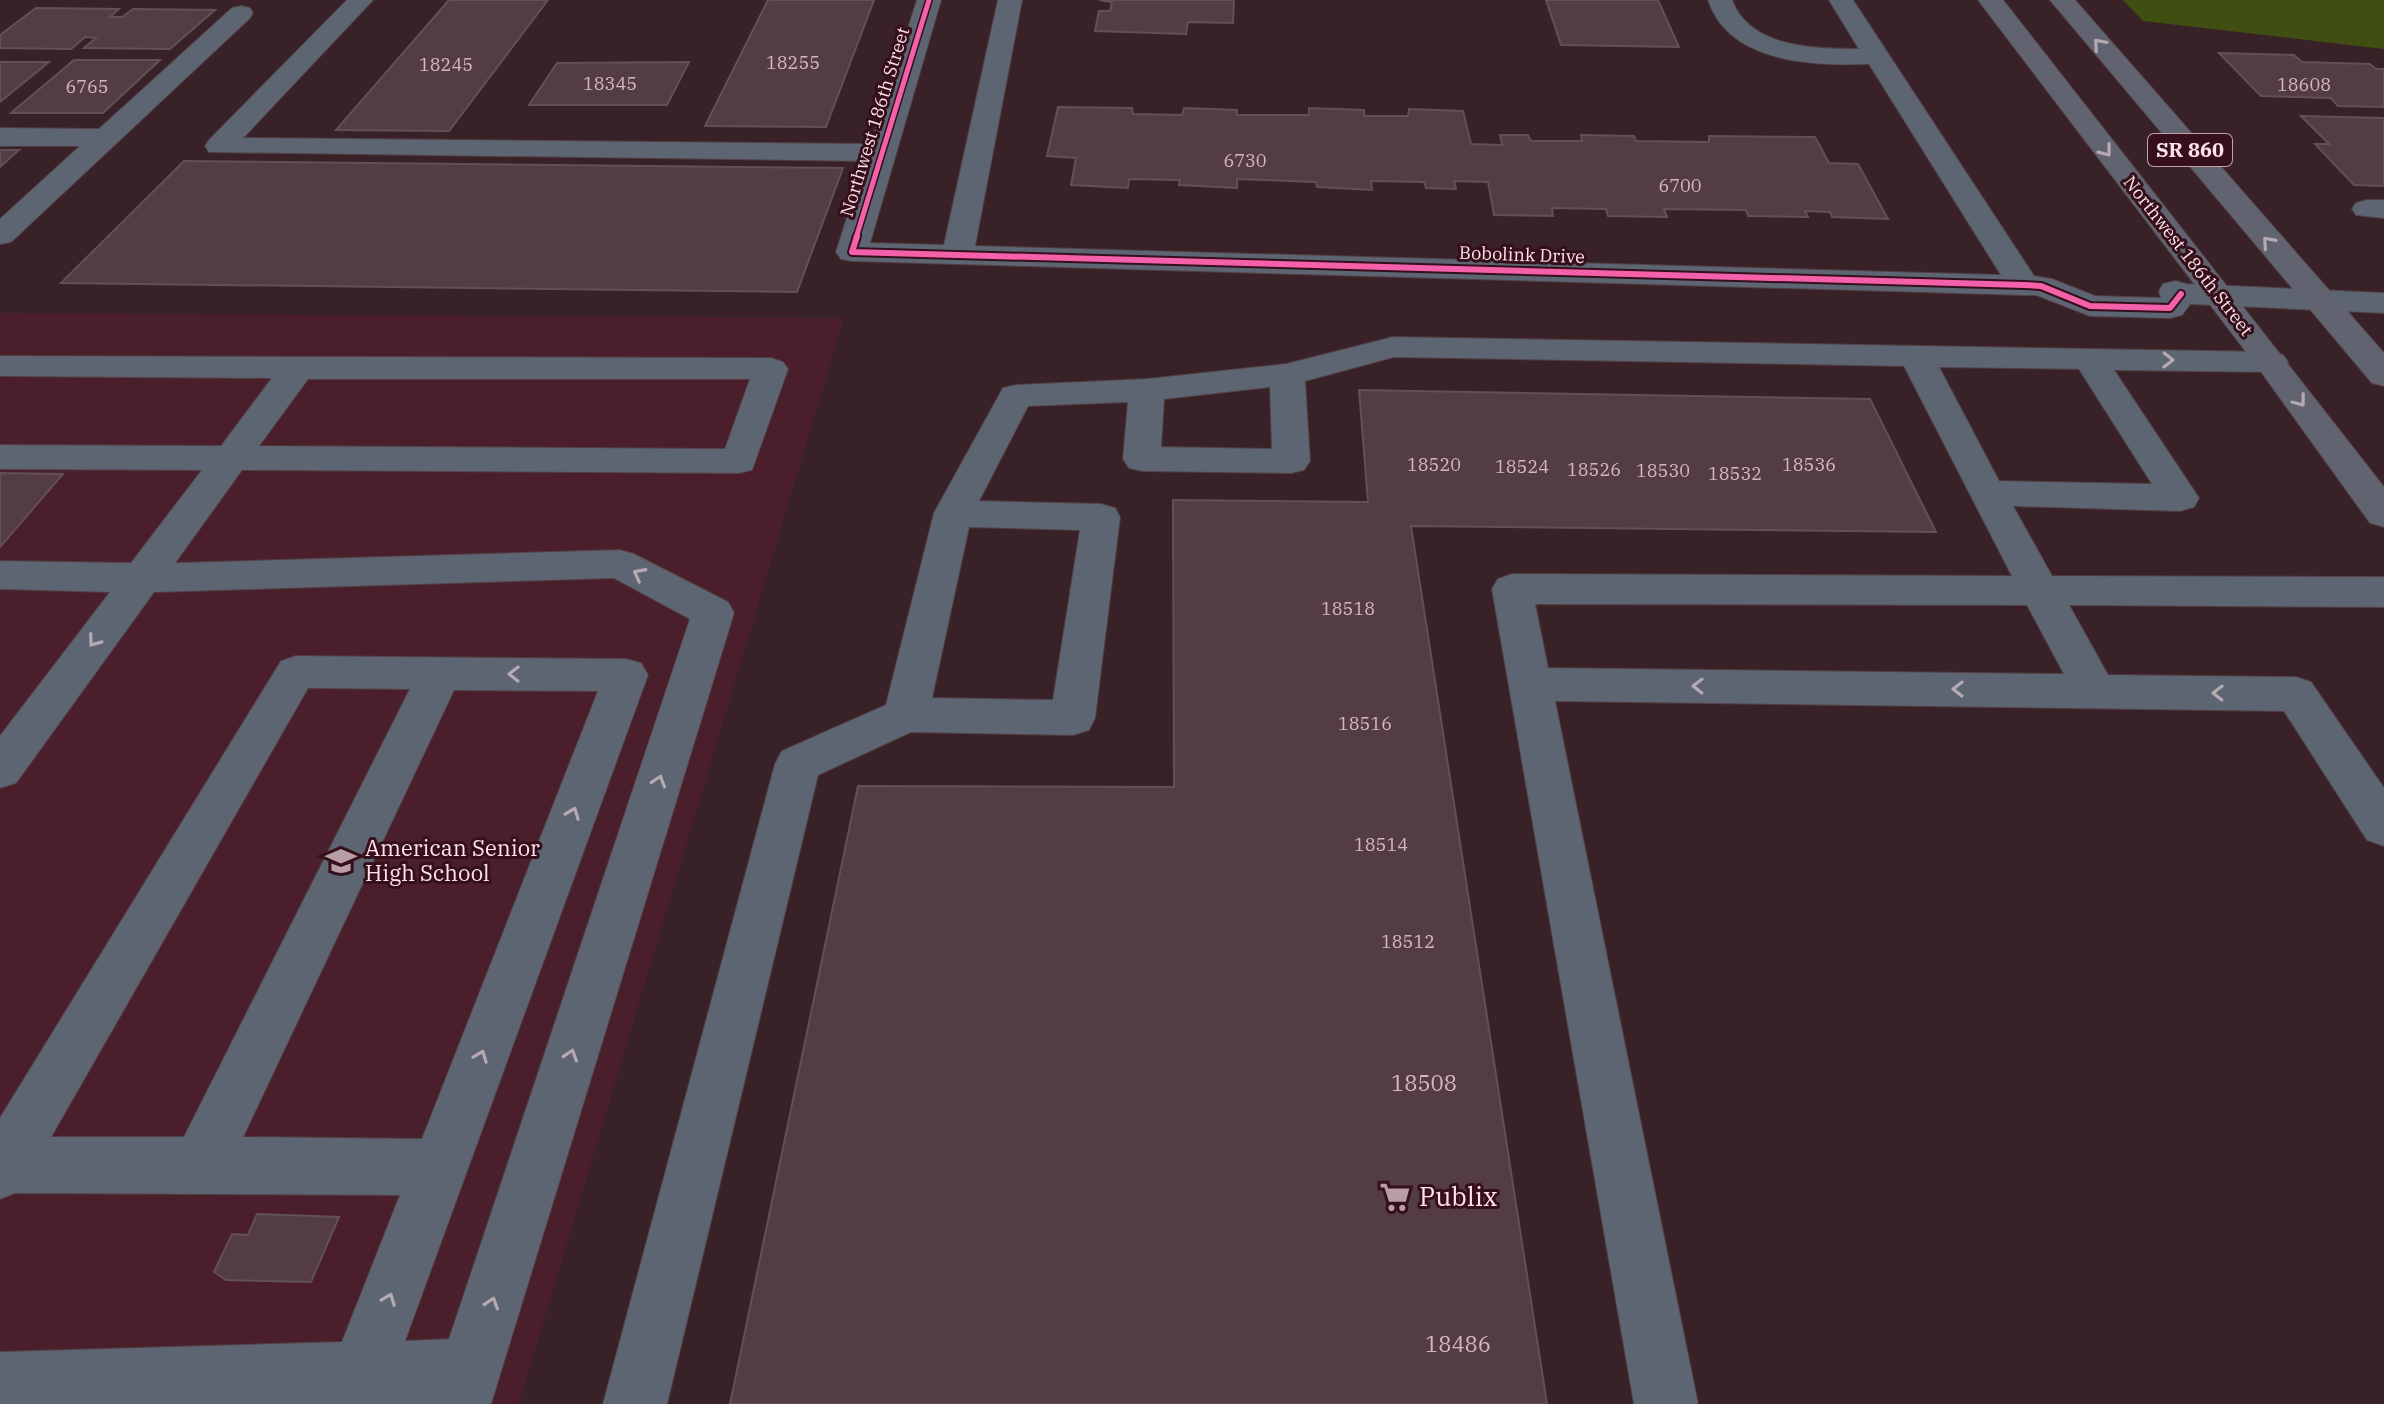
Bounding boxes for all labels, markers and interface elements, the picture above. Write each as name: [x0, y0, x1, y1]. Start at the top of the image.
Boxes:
street label: Northwest 186th Street: [835, 24, 914, 219]
one-way arrow: [2094, 39, 2109, 54]
house number: 18255: [766, 51, 820, 74]
house number: 18245: [419, 53, 473, 76]
house number: 18345: [583, 72, 637, 95]
house number: 18608: [2277, 73, 2331, 96]
house number: 6765: [65, 75, 109, 98]
road number: SR 860: [2148, 134, 2232, 166]
one-way arrow: [2096, 142, 2110, 156]
house number: 6730: [1223, 149, 1267, 172]
street label: Northwest 186th Street: [2119, 171, 2258, 340]
house number: 6700: [1658, 174, 1702, 197]
one-way arrow: [2263, 236, 2278, 251]
street label: Bobolink Drive: [1459, 241, 1585, 268]
one-way arrow: [2162, 351, 2175, 369]
one-way arrow: [2290, 392, 2304, 407]
house number: 18520: [1407, 453, 1461, 476]
house number: 18536: [1782, 453, 1836, 476]
house number: 18524: [1495, 455, 1549, 478]
house number: 18526: [1567, 458, 1621, 481]
house number: 18530: [1636, 459, 1690, 482]
house number: 18532: [1708, 462, 1762, 485]
one-way arrow: [633, 569, 647, 584]
house number: 18518: [1321, 597, 1375, 620]
one-way arrow: [90, 632, 104, 647]
one-way arrow: [507, 665, 520, 683]
one-way arrow: [1691, 677, 1704, 695]
one-way arrow: [1951, 681, 1964, 698]
one-way arrow: [2211, 684, 2224, 702]
house number: 18516: [1338, 712, 1392, 735]
one-way arrow: [650, 775, 666, 789]
one-way arrow: [563, 807, 580, 821]
place label: American Senior High School: [365, 833, 540, 887]
house number: 18514: [1354, 833, 1408, 856]
school or university icon: American Senior High School: [324, 844, 358, 878]
house number: 18512: [1381, 930, 1435, 953]
one-way arrow: [562, 1049, 578, 1063]
one-way arrow: [471, 1050, 488, 1064]
house number: 18508: [1391, 1068, 1457, 1097]
place label: Publix: [1419, 1179, 1497, 1213]
supermarket icon: Publix: [1378, 1180, 1412, 1214]
one-way arrow: [379, 1293, 396, 1307]
one-way arrow: [482, 1297, 498, 1311]
house number: 18486: [1425, 1329, 1491, 1358]

